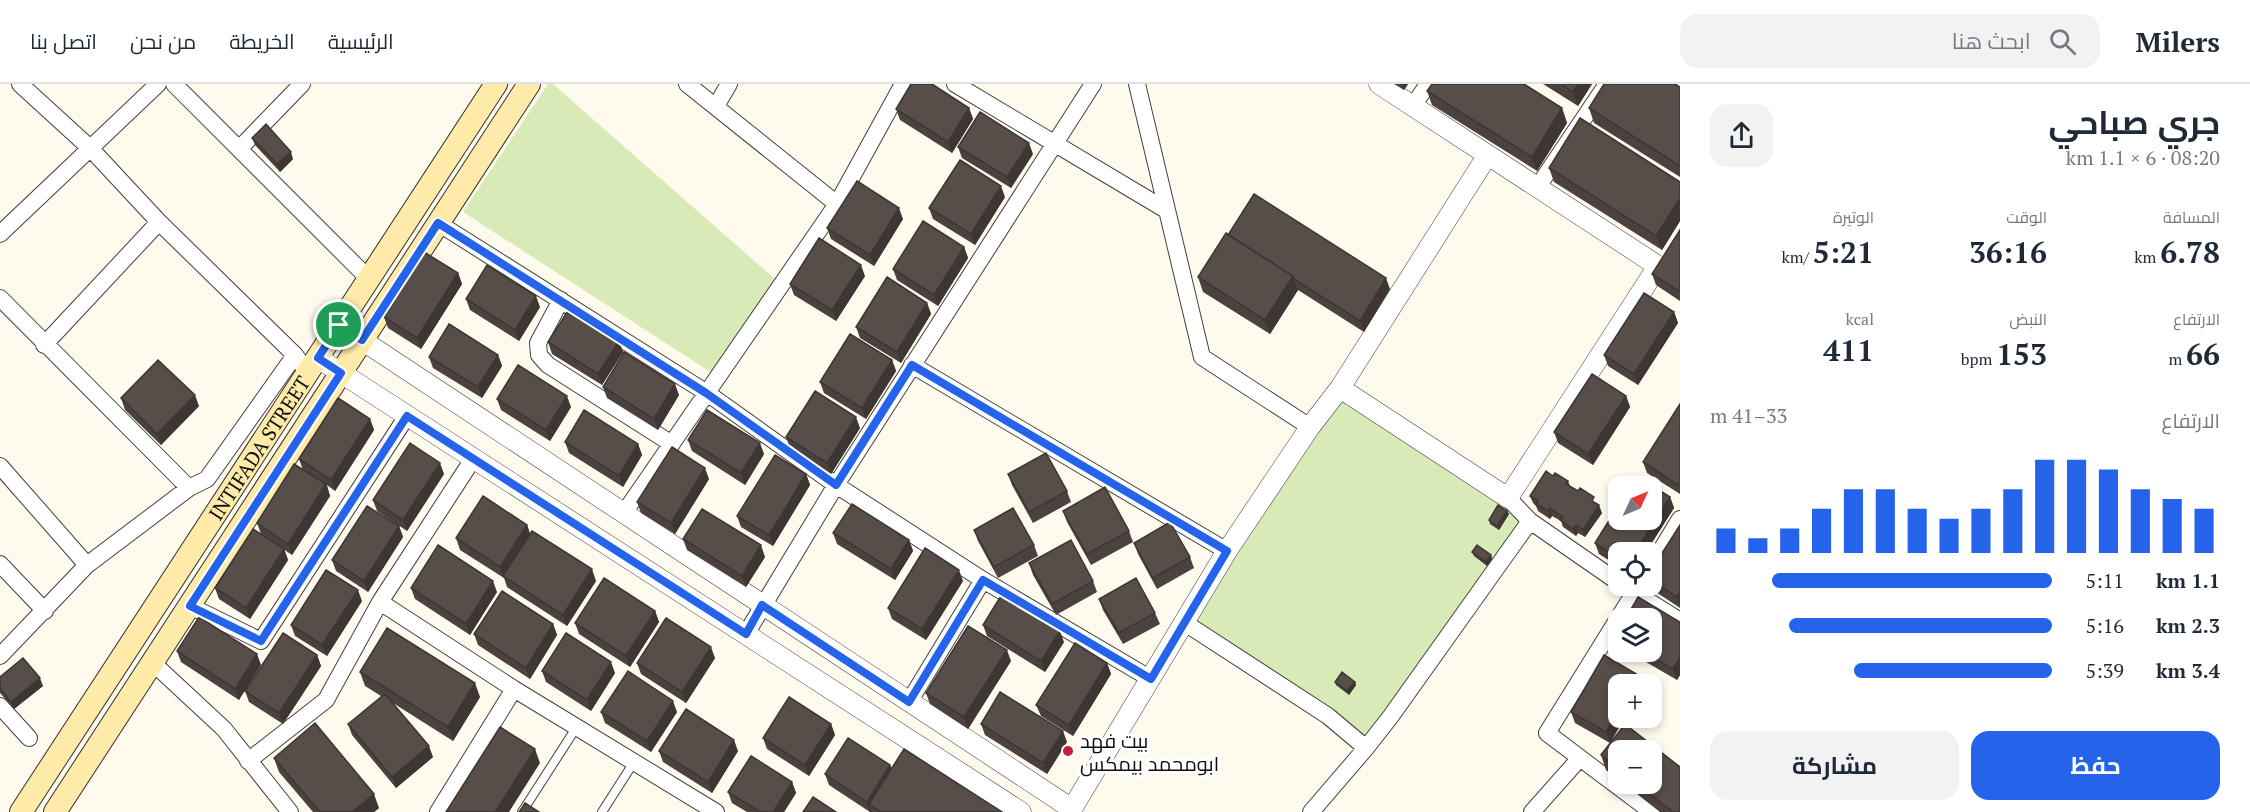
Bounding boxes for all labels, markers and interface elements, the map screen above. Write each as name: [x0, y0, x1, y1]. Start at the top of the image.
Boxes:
search box: [1680, 14, 2100, 68]
text: Milers: [2136, 23, 2220, 60]
icon: search: [2046, 25, 2079, 58]
text: ابحث هنا: [1952, 26, 2031, 55]
text: اتصل بنا: [30, 27, 97, 55]
text: من نحن: [130, 27, 196, 55]
text: الخريطة: [229, 27, 295, 55]
text: الرئيسية: [328, 27, 394, 55]
text: جري صباحي: [2048, 100, 2220, 143]
button: share: [1710, 104, 1773, 167]
text: 08:20 · 6 × 1.1 km: [2066, 144, 2220, 171]
text: الوتيرة: [1833, 206, 1874, 228]
text: الوقت: [2006, 206, 2047, 228]
text: المسافة: [2163, 206, 2220, 228]
text: 5:21: [1813, 232, 1874, 272]
text: 36:16: [1969, 232, 2047, 272]
text: 6.78: [2160, 232, 2220, 272]
text: /km: [1781, 246, 1813, 268]
text: km: [2134, 246, 2160, 268]
pin: [313, 299, 364, 350]
icon: arrive: [322, 308, 355, 341]
text: kcal: [1846, 308, 1874, 330]
text: النبض: [2009, 308, 2047, 330]
text: الارتفاع: [2173, 308, 2220, 330]
text: 411: [1823, 330, 1874, 370]
text: 153: [1996, 334, 2047, 374]
text: 66: [2186, 334, 2220, 374]
text: bpm: [1961, 348, 1996, 370]
text: m: [2168, 348, 2186, 370]
street label: INTIFADA STREET: [202, 370, 316, 525]
text: 33–41 m: [1710, 402, 1787, 429]
text: الارتفاع: [2161, 407, 2220, 434]
north arrow: [1608, 476, 1662, 530]
map controls: [1608, 476, 1662, 794]
button: locate: [1608, 542, 1662, 596]
text: 5:11: [2085, 567, 2124, 594]
text: 1.1 km: [2156, 567, 2220, 594]
button: layers: [1608, 608, 1662, 662]
text: 5:16: [2085, 612, 2124, 639]
text: 2.3 km: [2156, 612, 2220, 639]
text: 5:39: [2085, 657, 2124, 684]
text: 3.4 km: [2156, 657, 2220, 684]
button: +: [1608, 674, 1662, 728]
place label: بيت فهد ابومحمد بيمكس: [1080, 727, 1219, 777]
button: مشاركة: [1710, 731, 1959, 800]
button: حفظ: [1971, 731, 2220, 800]
button: −: [1608, 740, 1662, 794]
marker: بيت فهد ابومحمد بيمكس: [1061, 744, 1075, 758]

